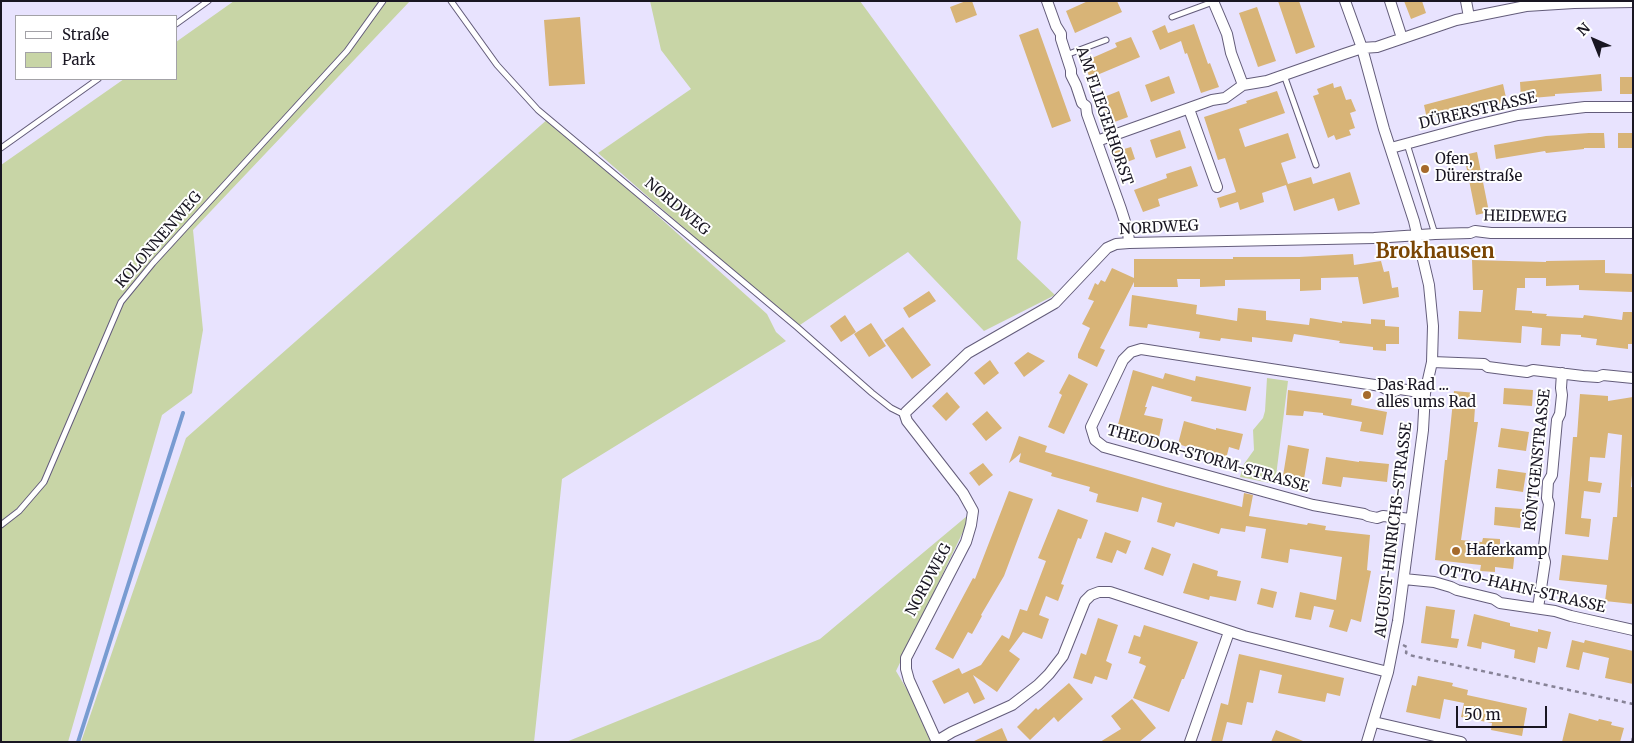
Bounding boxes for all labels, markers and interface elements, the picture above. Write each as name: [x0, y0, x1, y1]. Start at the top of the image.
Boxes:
legend: [15, 15, 178, 80]
north arrow: [1569, 15, 1619, 65]
text: N: [1573, 19, 1594, 40]
text: Straße: [62, 25, 109, 44]
street label: AM FLIEGERHORST: [1072, 44, 1136, 188]
text: Park: [62, 50, 95, 69]
street label: DÜRERSTRASSE: [1417, 89, 1539, 133]
place label: Ofen, Dürerstraße: [1435, 151, 1522, 186]
marker: Ofen, Dürerstraße: [1419, 163, 1431, 175]
street label: NORDWEG: [641, 175, 713, 239]
street label: KOLONNENWEG: [112, 188, 206, 292]
street label: HEIDEWEG: [1483, 207, 1567, 227]
street label: NORDWEG: [1119, 217, 1199, 239]
district label: Brokhausen: [1375, 240, 1495, 264]
place label: Das Rad ... alles ums Rad: [1377, 377, 1476, 412]
street label: RÖNTGENSTRASSE: [1522, 388, 1554, 532]
marker: Das Rad ... alles ums Rad: [1361, 389, 1373, 401]
street label: THEODOR-STORM-STRASSE: [1105, 421, 1311, 497]
street label: AUGUST-HINRICHS-STRASSE: [1372, 421, 1416, 639]
street label: NORDWEG: [902, 541, 956, 619]
place label: Haferkamp: [1466, 542, 1547, 560]
marker: Haferkamp: [1450, 545, 1462, 557]
street label: OTTO-HAHN-STRASSE: [1437, 561, 1607, 617]
scale bar: [1459, 696, 1550, 728]
text: 50 m: [1464, 705, 1501, 724]

